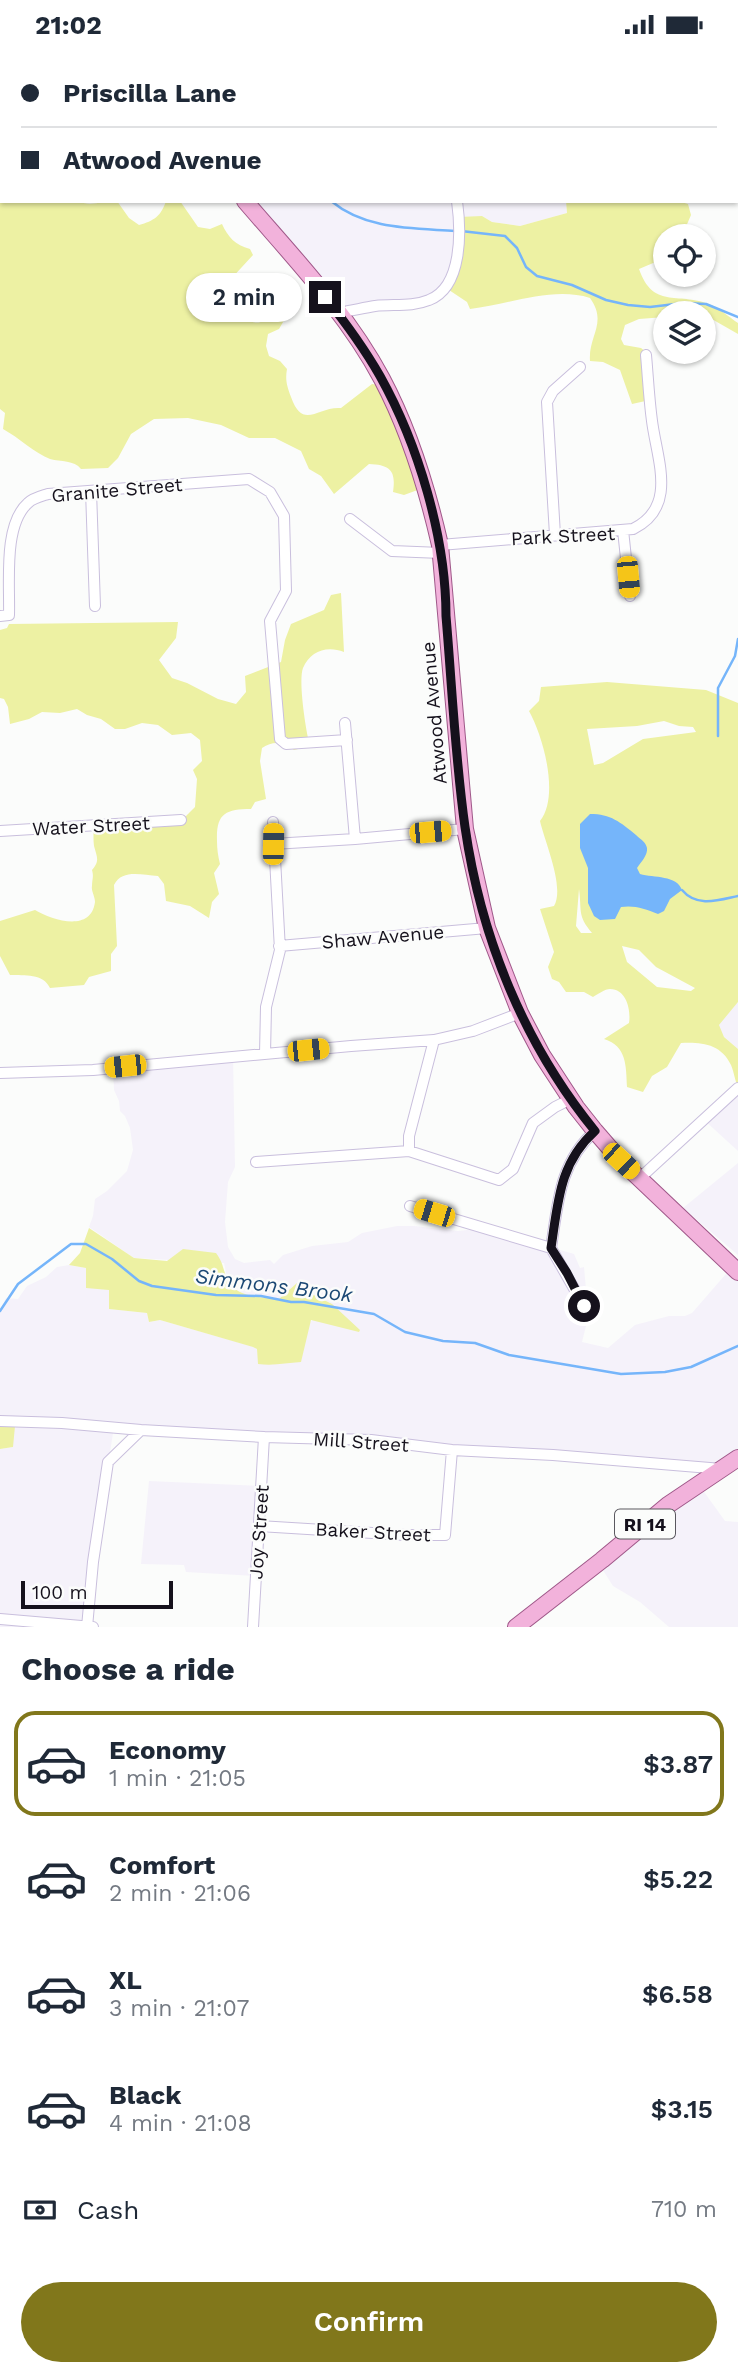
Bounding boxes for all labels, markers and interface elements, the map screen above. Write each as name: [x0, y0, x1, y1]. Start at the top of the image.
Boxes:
text: 21:02: [35, 10, 102, 40]
text: Priscilla Lane: [63, 78, 237, 108]
text: Atwood Avenue: [63, 145, 262, 175]
map controls: [653, 224, 716, 364]
button: locate: [653, 224, 716, 287]
callout: 2 min: [185, 273, 300, 321]
route end: [309, 281, 341, 313]
text: 2 min: [212, 284, 276, 311]
button: layers: [653, 301, 716, 364]
street label: Granite Street: [51, 473, 183, 507]
street label: Park Street: [510, 522, 616, 550]
car: [616, 555, 641, 599]
street label: Atwood Avenue: [416, 641, 452, 785]
street label: Water Street: [32, 811, 150, 841]
car: [409, 820, 452, 844]
car: [263, 823, 284, 865]
street label: Shaw Avenue: [321, 920, 445, 954]
car: [287, 1037, 330, 1063]
car: [104, 1053, 147, 1079]
car: [599, 1139, 644, 1183]
car: [411, 1197, 458, 1229]
water label: Simmons Brook: [194, 1263, 355, 1307]
route start: [568, 1290, 600, 1322]
street label: Mill Street: [312, 1427, 410, 1457]
street label: Joy Street: [244, 1484, 274, 1580]
road number: RI 14: [615, 1509, 675, 1539]
street label: Baker Street: [315, 1517, 431, 1547]
scale bar: [21, 1578, 173, 1610]
text: 100 m: [32, 1581, 88, 1604]
text: Choose a ride: [21, 1650, 235, 1688]
icon: car: [25, 1732, 88, 1795]
text: Economy: [109, 1735, 226, 1765]
text: $3.87: [643, 1749, 713, 1779]
text: 1 min · 21:05: [109, 1765, 246, 1792]
icon: car: [25, 1847, 88, 1910]
text: Comfort: [109, 1850, 215, 1880]
text: $5.22: [643, 1864, 713, 1894]
text: 2 min · 21:06: [109, 1880, 251, 1907]
icon: car: [25, 1962, 88, 2025]
text: XL: [109, 1965, 142, 1995]
text: $6.58: [642, 1979, 713, 2009]
text: 3 min · 21:07: [109, 1995, 249, 2022]
icon: car: [25, 2077, 88, 2140]
text: Black: [109, 2080, 181, 2110]
text: $3.15: [651, 2094, 713, 2124]
text: 4 min · 21:08: [109, 2110, 252, 2137]
icon: cash: [21, 2191, 59, 2229]
text: Cash: [77, 2195, 139, 2225]
text: 710 m: [651, 2196, 717, 2223]
button: Confirm: [21, 2282, 717, 2362]

